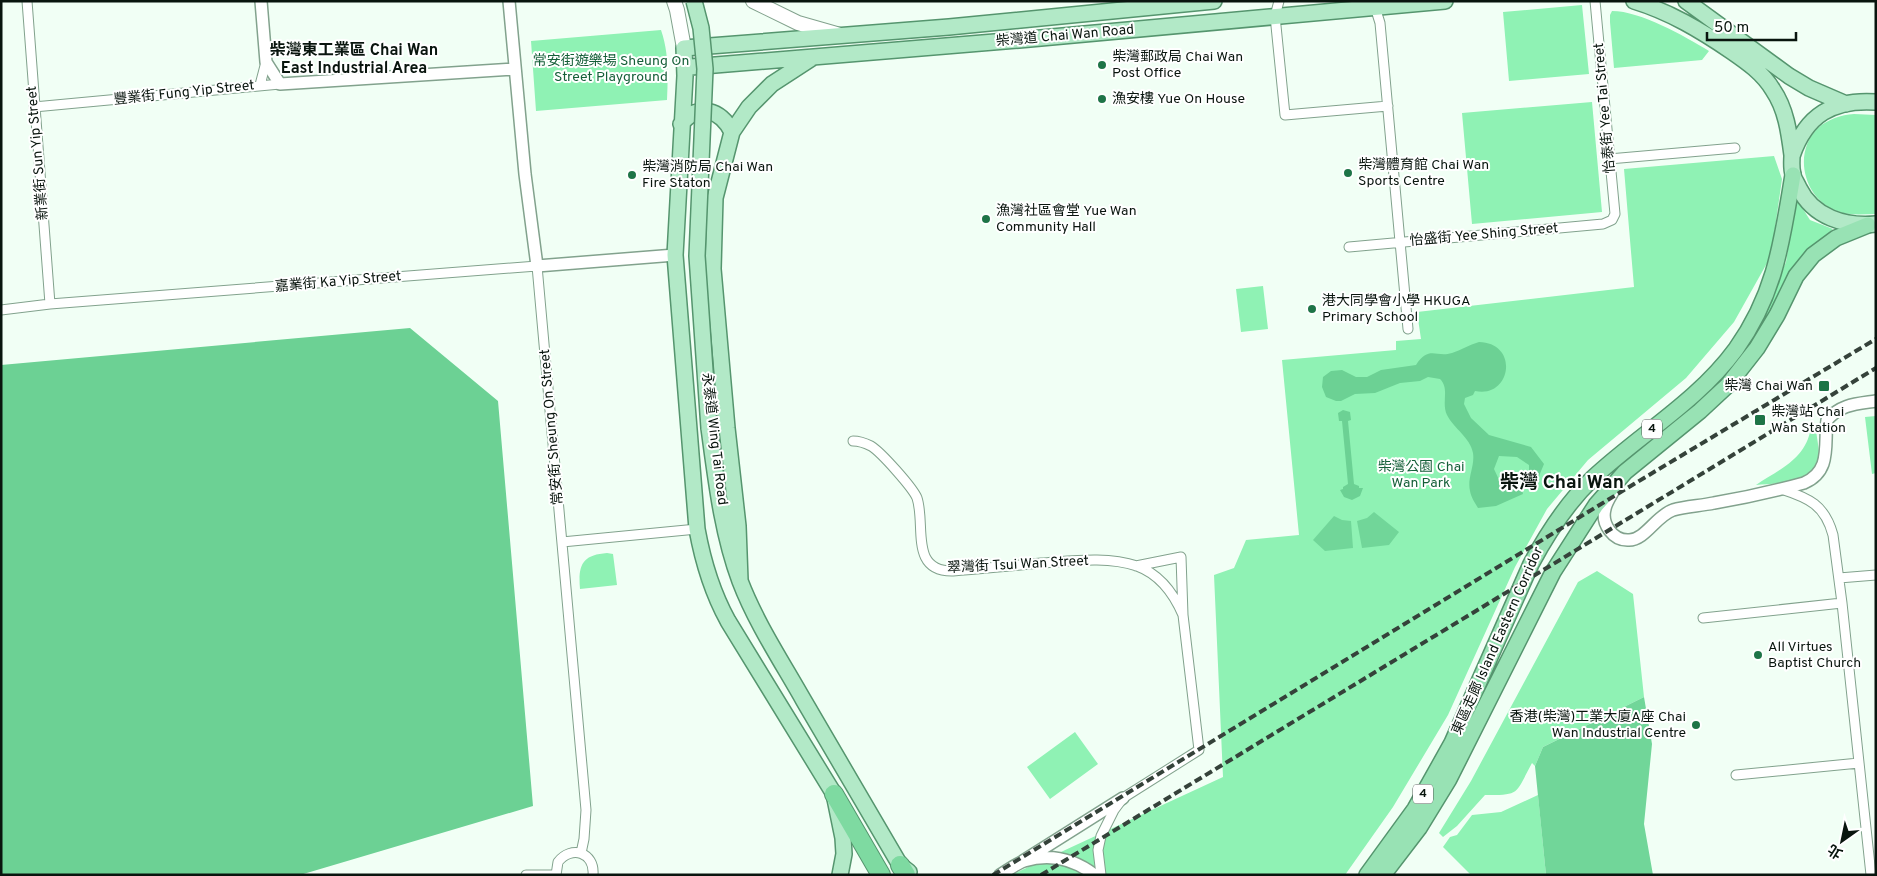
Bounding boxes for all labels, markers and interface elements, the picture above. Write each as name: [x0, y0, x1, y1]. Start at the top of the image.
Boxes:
scale bar: [1707, 10, 1796, 42]
text: 50 m: [1714, 19, 1749, 38]
street label: 柴灣道 Chai Wan Road: [995, 21, 1135, 51]
district label: 柴灣東工業區 Chai Wan East Industrial Area: [270, 41, 438, 79]
street label: 怡泰街 Yee Tai Street: [1590, 42, 1619, 174]
place label: 柴灣郵政局 Chai Wan Post Office: [1112, 49, 1243, 82]
park label: 常安街遊樂場 Sheung On Street Playground: [533, 52, 689, 86]
marker: 柴灣郵政局 Chai Wan Post Office: [1096, 59, 1108, 71]
street label: 豐業街 Fung Yip Street: [113, 77, 255, 109]
street label: 新業街 Sun Yip Street: [24, 85, 52, 221]
place label: 漁安樓 Yue On House: [1112, 91, 1245, 108]
marker: 漁安樓 Yue On House: [1096, 93, 1108, 105]
place label: 柴灣體育館 Chai Wan Sports Centre: [1358, 157, 1489, 190]
place label: 柴灣消防局 Chai Wan Fire Staton: [642, 159, 773, 192]
marker: 柴灣體育館 Chai Wan Sports Centre: [1342, 167, 1354, 179]
marker: 柴灣消防局 Chai Wan Fire Staton: [626, 169, 638, 181]
place label: 漁灣社區會堂 Yue Wan Community Hall: [996, 203, 1137, 236]
marker: 漁灣社區會堂 Yue Wan Community Hall: [980, 213, 992, 225]
street label: 怡盛街 Yee Shing Street: [1409, 219, 1559, 250]
street label: 嘉業街 Ka Yip Street: [274, 268, 402, 296]
place label: 港大同學會小學 HKUGA Primary School: [1322, 293, 1470, 326]
marker: 港大同學會小學 HKUGA Primary School: [1306, 303, 1318, 315]
street label: 常安街 Sheung On Street: [537, 348, 567, 506]
street label: 永泰道 Wing Tai Road: [697, 372, 732, 506]
place label: 柴灣 Chai Wan: [1724, 378, 1813, 395]
marker: 柴灣 Chai Wan: [1817, 379, 1831, 393]
place label: 柴灣站 Chai Wan Station: [1771, 404, 1846, 437]
marker: 柴灣站 Chai Wan Station: [1753, 413, 1767, 427]
road number: 4: [1642, 419, 1662, 438]
park label: 柴灣公園 Chai Wan Park: [1377, 459, 1465, 492]
district label: 柴灣 Chai Wan: [1500, 471, 1624, 495]
street label: 東區走廊 Island Eastern Corridor: [1448, 544, 1547, 738]
street label: 翠灣街 Tsui Wan Street: [947, 553, 1089, 577]
place label: All Virtues Baptist Church: [1768, 639, 1861, 672]
marker: All Virtues Baptist Church: [1752, 649, 1764, 661]
place label: 香港(柴灣)工業大廈A座 Chai Wan Industrial Centre: [1510, 708, 1686, 742]
marker: 香港(柴灣)工業大廈A座 Chai Wan Industrial Centre: [1690, 719, 1702, 731]
road number: 4: [1413, 784, 1433, 804]
north arrow: [1817, 816, 1867, 866]
text: 北: [1825, 840, 1846, 862]

